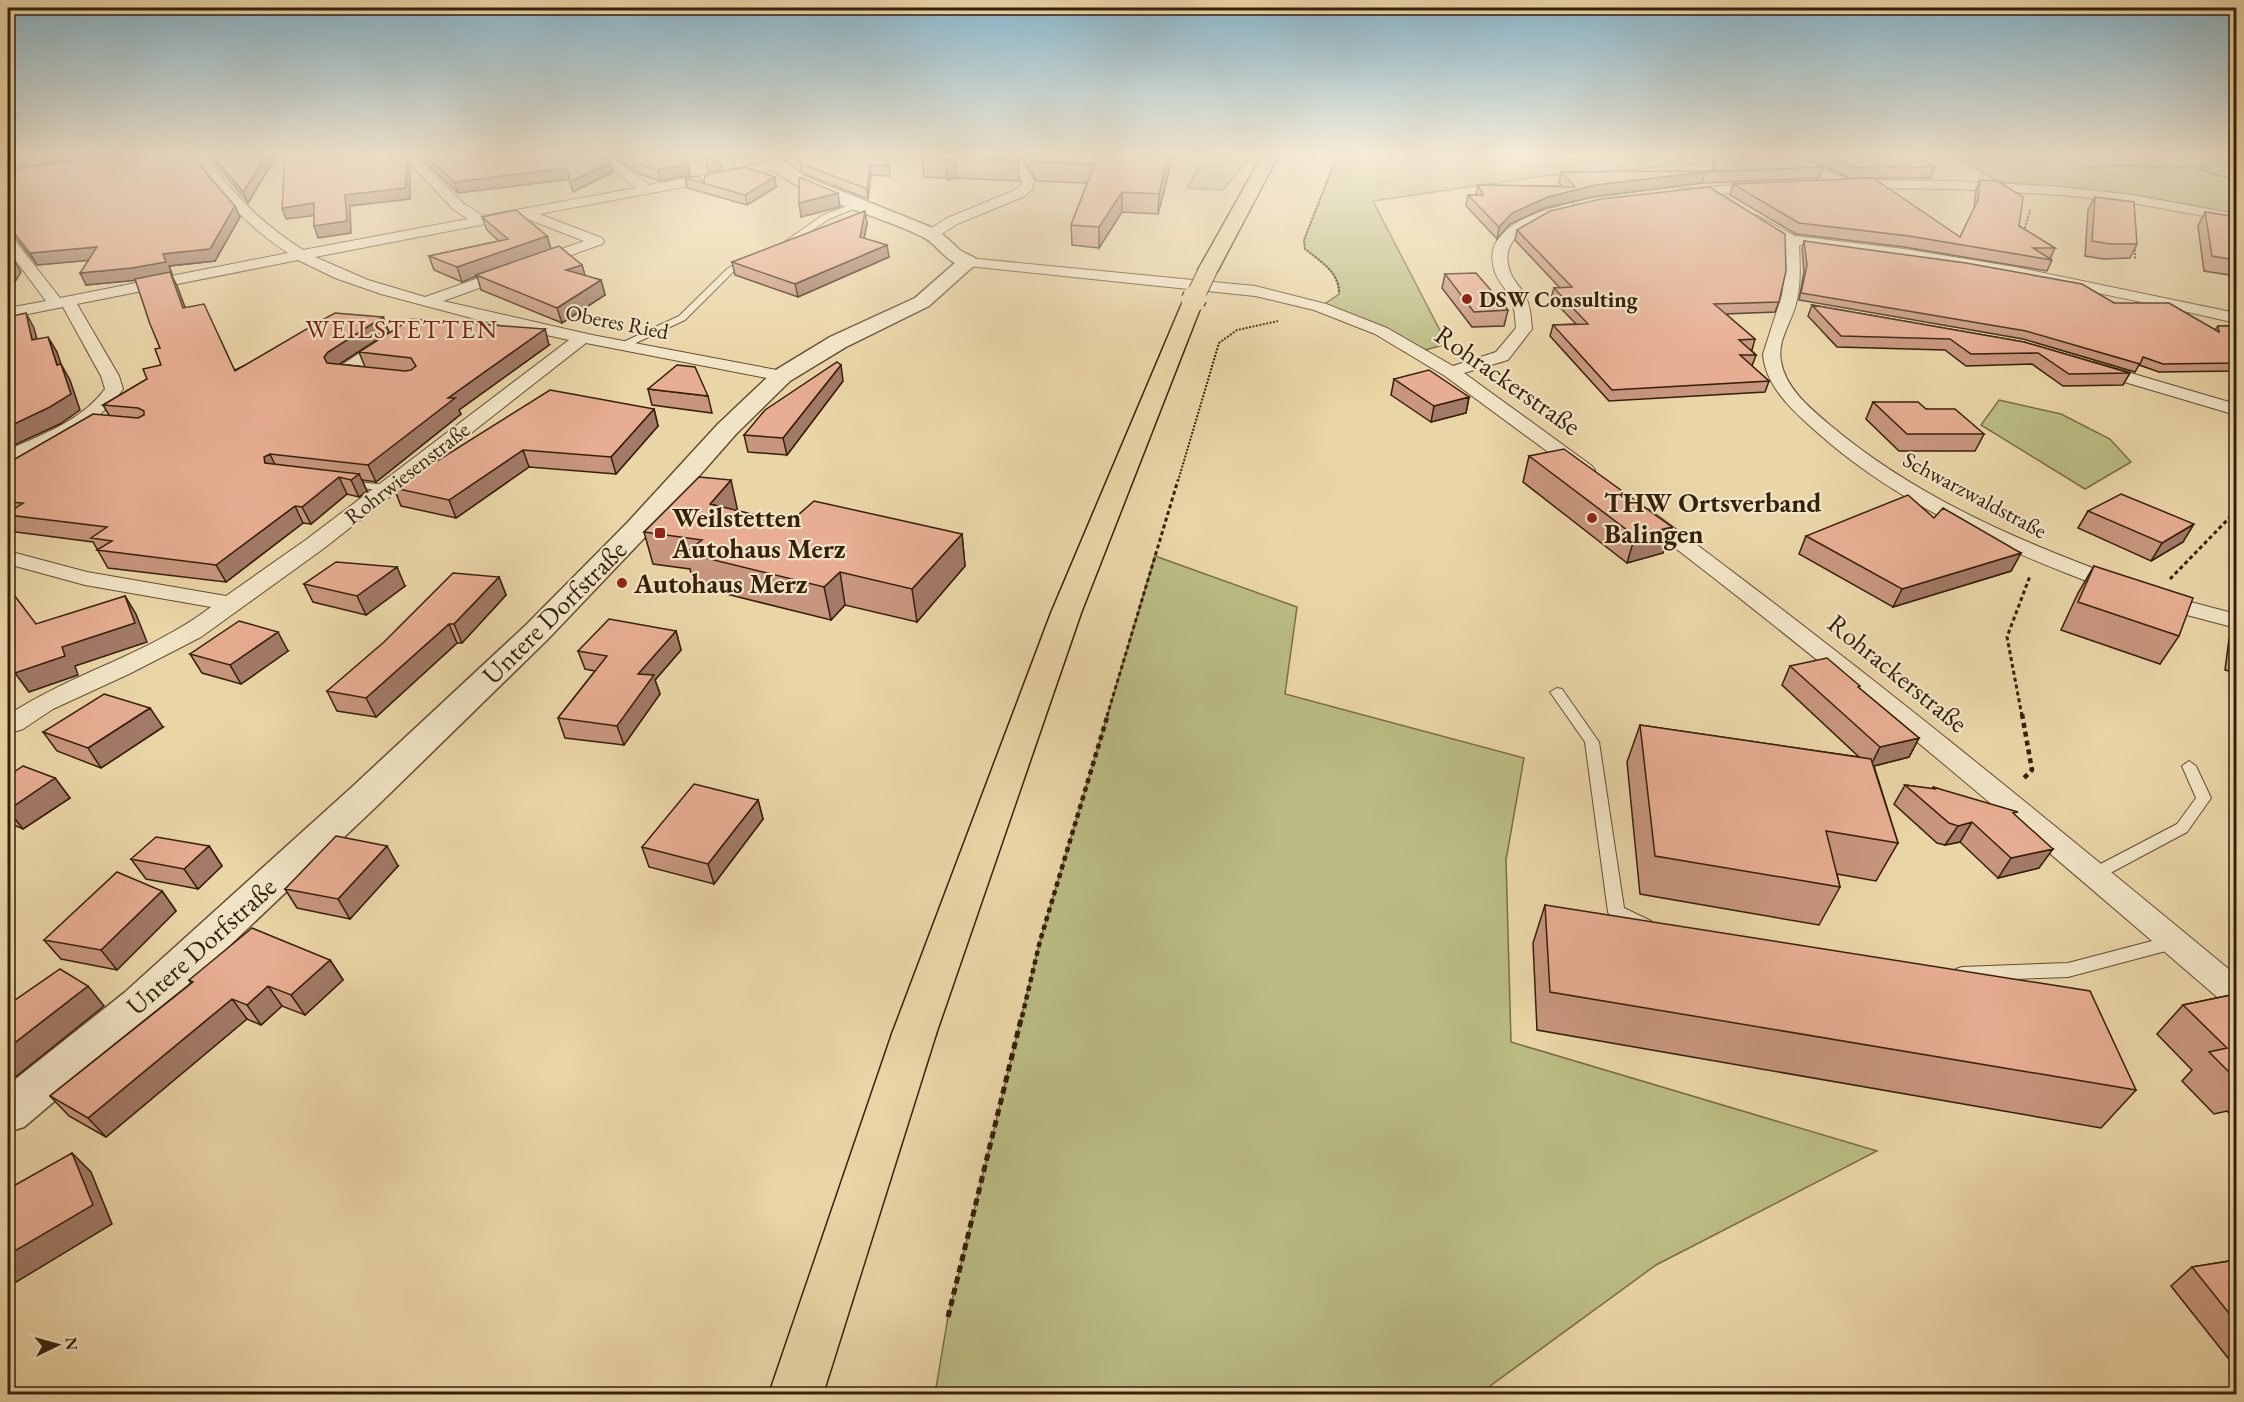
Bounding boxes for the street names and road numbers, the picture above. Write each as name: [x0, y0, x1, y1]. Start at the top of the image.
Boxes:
street label: Oberes Ried: [563, 298, 672, 346]
street label: Rohrackerstraße: [1428, 317, 1588, 443]
street label: Rohrwiesenstraße: [339, 415, 476, 531]
street label: Schwarzwaldstraße: [1898, 445, 2052, 545]
street label: Untere Dorfstraße: [474, 532, 634, 692]
street label: Rohrackerstraße: [1821, 606, 1975, 740]
street label: Untere Dorfstraße: [118, 869, 284, 1023]

